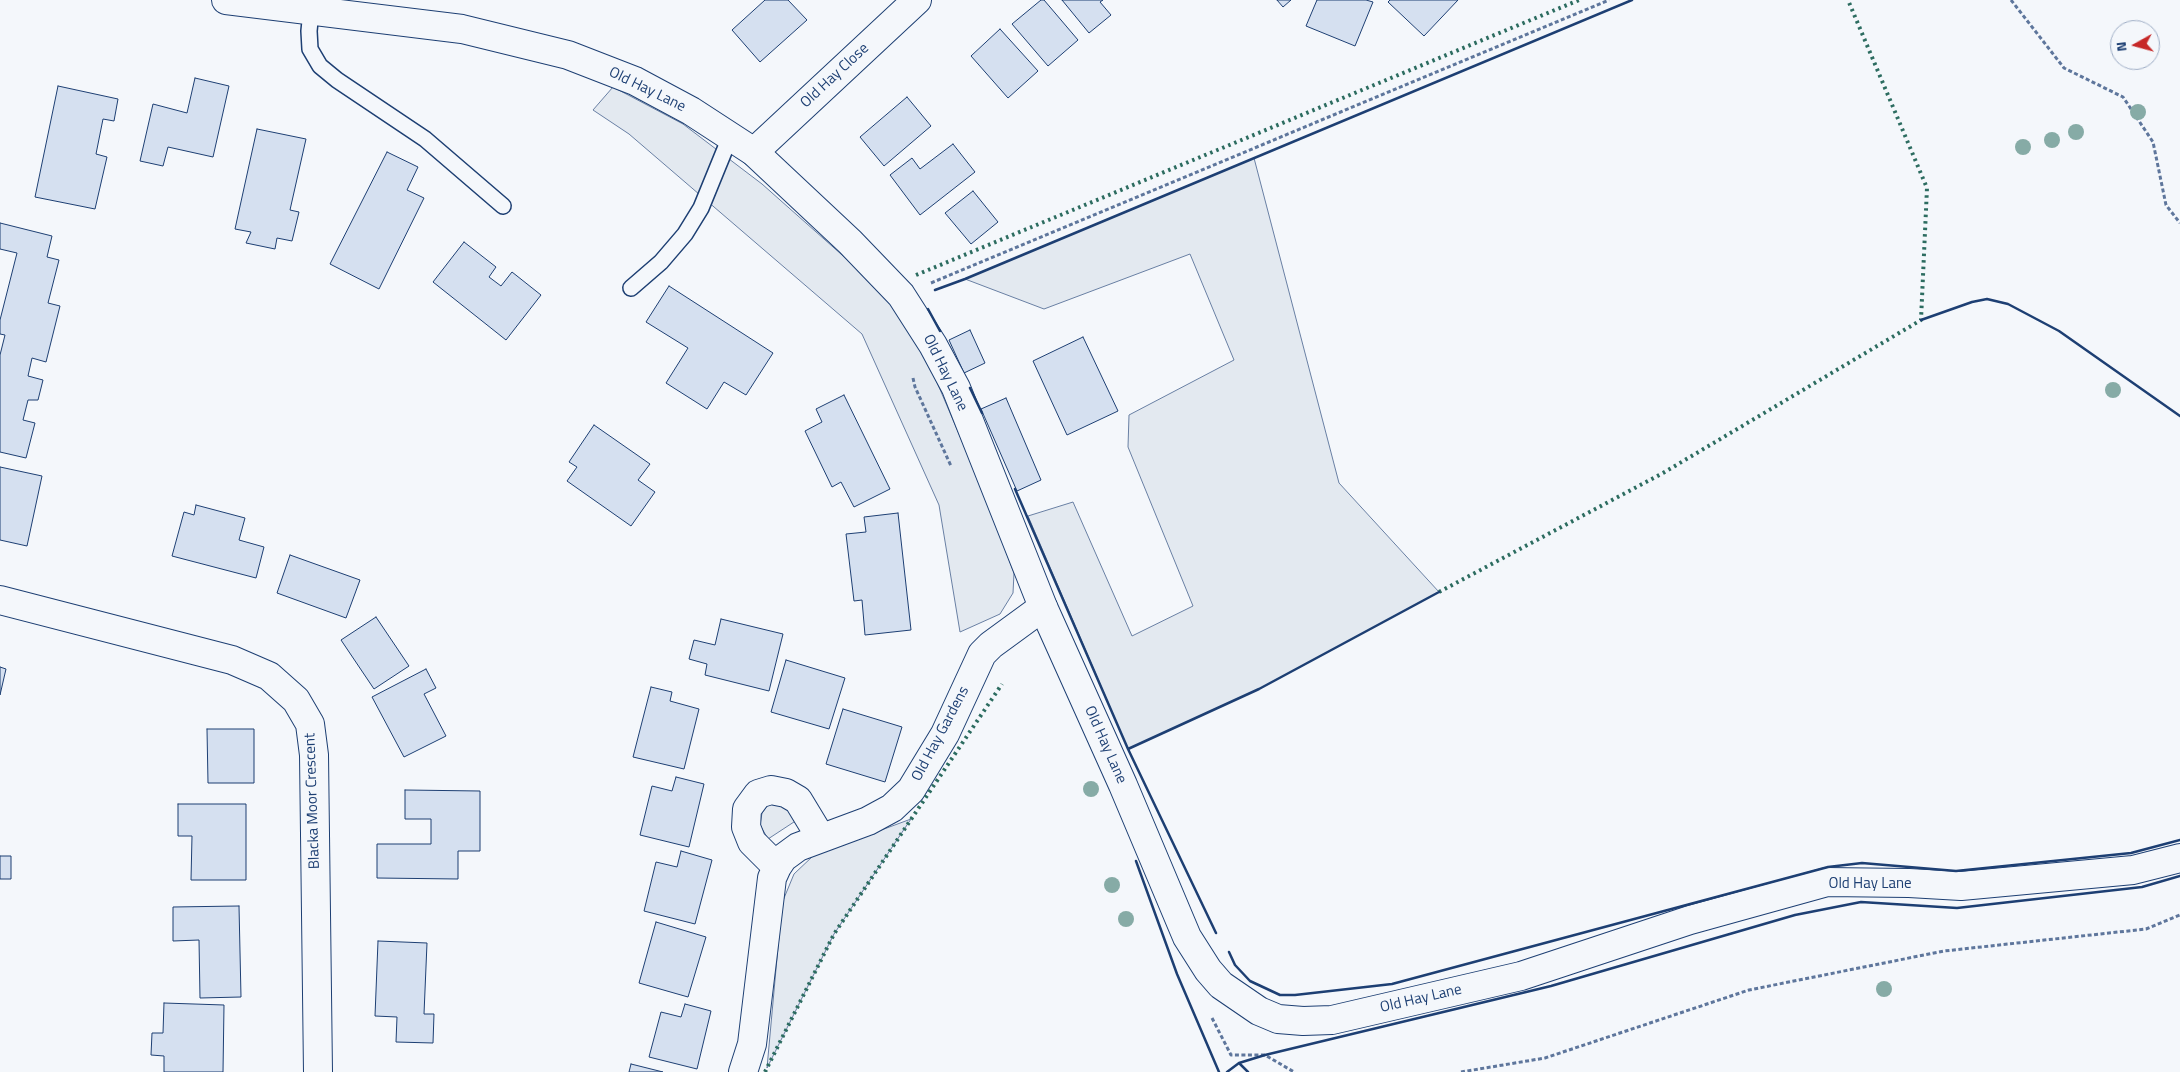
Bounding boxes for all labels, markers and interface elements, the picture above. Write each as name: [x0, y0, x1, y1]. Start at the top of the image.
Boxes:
north arrow: [2110, 20, 2160, 70]
street label: Old Hay Close: [797, 40, 873, 112]
text: N: [2110, 41, 2132, 53]
street label: Old Hay Lane: [606, 64, 688, 116]
street label: Old Hay Lane: [919, 332, 971, 414]
street label: Old Hay Gardens: [908, 683, 974, 785]
street label: Old Hay Lane: [1080, 703, 1130, 787]
street label: Blacka Moor Crescent: [302, 732, 324, 870]
street label: Old Hay Lane: [1828, 875, 1912, 893]
street label: Old Hay Lane: [1379, 981, 1463, 1017]

